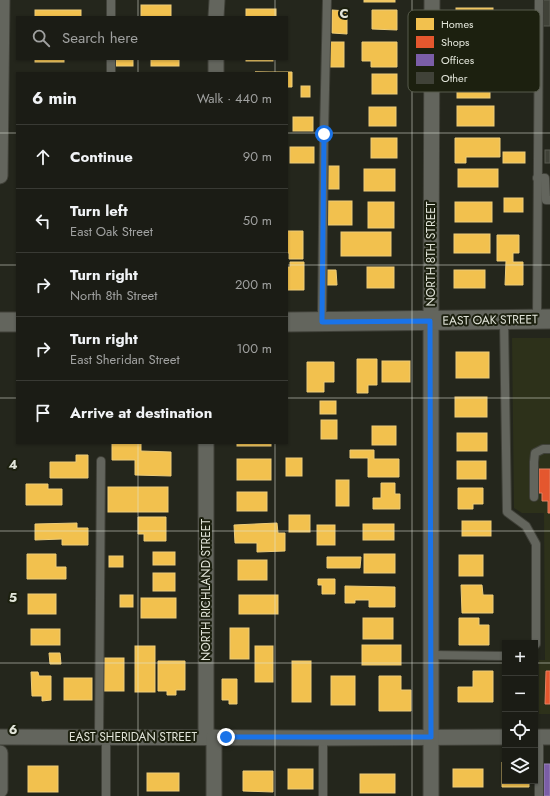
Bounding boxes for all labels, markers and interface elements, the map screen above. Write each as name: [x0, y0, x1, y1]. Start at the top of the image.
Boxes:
text: C: [339, 4, 349, 23]
legend: [408, 10, 540, 92]
search box: [16, 16, 288, 60]
text: Homes: [441, 16, 474, 32]
icon: search: [30, 27, 52, 49]
text: Search here: [62, 27, 138, 49]
text: Shops: [441, 34, 470, 50]
text: Offices: [441, 52, 475, 68]
text: Other: [441, 70, 468, 86]
text: 6 min: [32, 86, 77, 110]
text: Walk · 440 m: [197, 89, 272, 108]
route start: [315, 125, 333, 143]
icon: ahead: [32, 146, 54, 168]
text: Continue: [70, 146, 133, 168]
text: 90 m: [243, 147, 272, 166]
text: Turn left: [70, 200, 128, 222]
street label: NORTH 8TH STREET: [422, 201, 440, 306]
icon: left: [32, 210, 54, 232]
text: 50 m: [243, 211, 272, 230]
text: East Oak Street: [70, 222, 153, 241]
text: Turn right: [70, 264, 138, 286]
icon: right: [32, 274, 54, 296]
text: 200 m: [235, 275, 272, 294]
text: North 8th Street: [70, 286, 157, 305]
street label: EAST OAK STREET: [442, 310, 538, 330]
text: Turn right: [70, 328, 138, 350]
icon: right: [32, 338, 54, 360]
text: 100 m: [237, 339, 272, 358]
text: East Sheridan Street: [70, 350, 180, 369]
icon: arrive: [32, 402, 54, 424]
text: Arrive at destination: [70, 402, 212, 424]
text: 4: [8, 455, 18, 474]
street label: NORTH RICHLAND STREET: [197, 519, 215, 661]
text: 5: [9, 588, 17, 607]
map controls: [502, 640, 538, 784]
button: +: [502, 640, 538, 676]
button: −: [502, 676, 538, 712]
button: locate: [502, 712, 538, 748]
text: 6: [9, 720, 18, 739]
street label: EAST SHERIDAN STREET: [69, 728, 197, 746]
route end: [217, 728, 235, 746]
button: layers: [502, 748, 538, 784]

